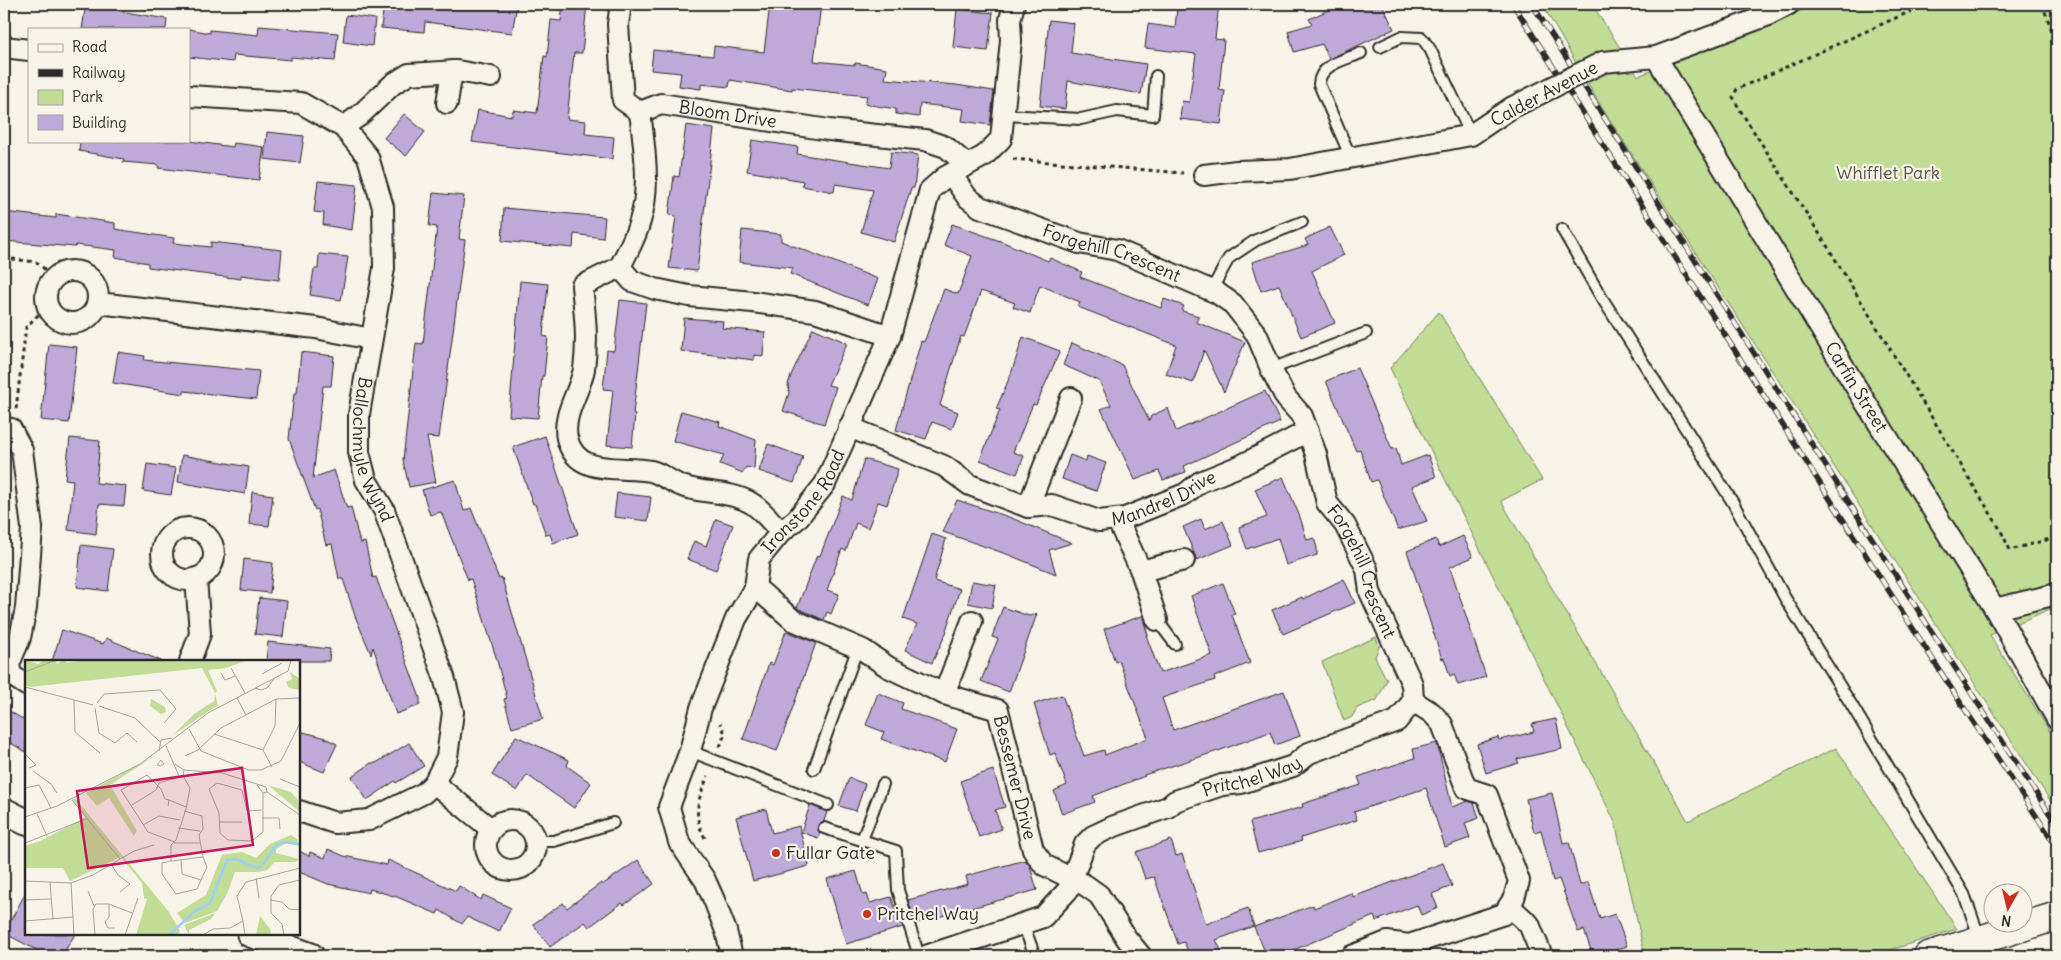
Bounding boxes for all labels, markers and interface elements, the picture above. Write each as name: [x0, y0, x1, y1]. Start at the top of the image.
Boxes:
legend: [28, 28, 190, 142]
text: Road: [72, 37, 107, 56]
street label: Calder Avenue: [1486, 56, 1601, 131]
text: Railway: [72, 63, 126, 82]
text: Park: [72, 87, 103, 106]
street label: Bloom Drive: [677, 95, 778, 133]
text: Building: [72, 113, 127, 132]
park label: Whifflet Park: [1836, 161, 1940, 184]
street label: Forgehill Crescent: [1039, 219, 1184, 287]
street label: Carfin Street: [1820, 337, 1893, 436]
street label: Ballochmyle Wynd: [348, 375, 399, 525]
street label: Ironstone Road: [756, 446, 850, 558]
street label: Mandrel Drive: [1110, 465, 1219, 530]
street label: Forgehill Crescent: [1322, 500, 1401, 642]
inset map: [25, 660, 300, 935]
street label: Bessemer Drive: [989, 713, 1042, 842]
street label: Pritchel Way: [1199, 751, 1306, 802]
place label: Fullar Gate: [786, 841, 875, 864]
marker: Fullar Gate: [770, 847, 782, 859]
north arrow: [1984, 882, 2034, 932]
place label: Pritchel Way: [877, 902, 979, 925]
marker: Pritchel Way: [861, 908, 873, 920]
text: N: [2000, 911, 2012, 930]

